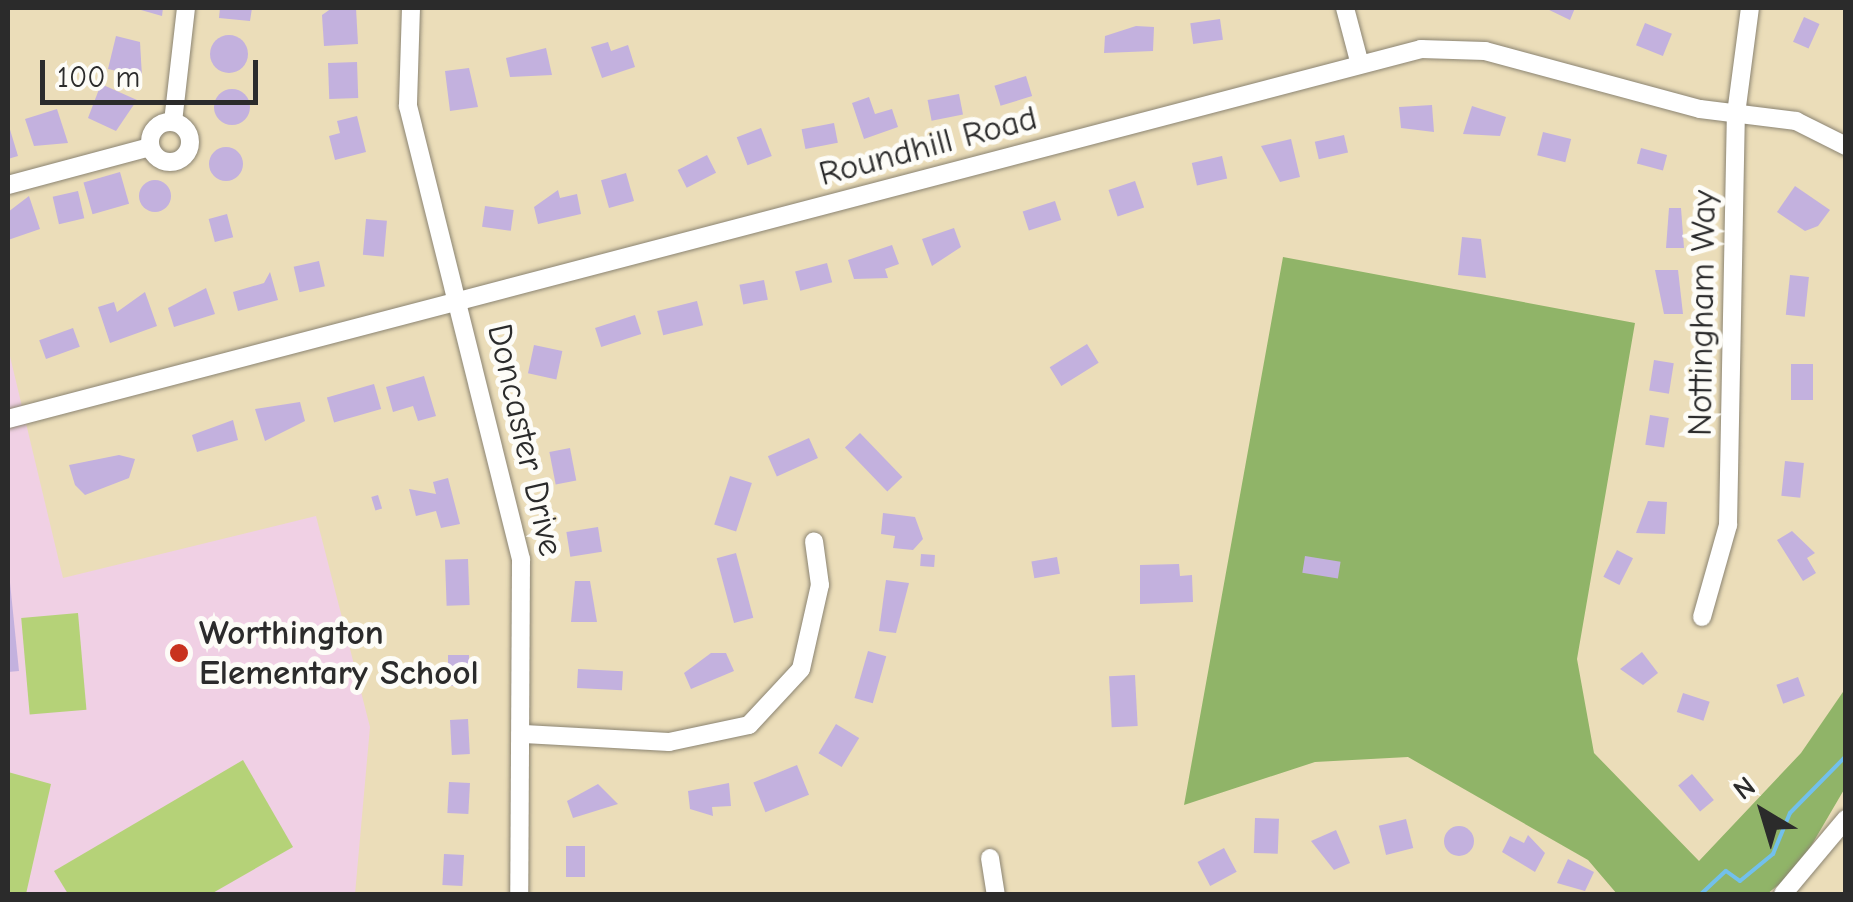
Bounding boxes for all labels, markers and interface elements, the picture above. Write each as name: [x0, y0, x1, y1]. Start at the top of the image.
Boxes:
scale bar: [45, 40, 262, 102]
text: 100 m: [57, 60, 140, 95]
street label: Roundhill Road: [814, 97, 1042, 195]
street label: Nottingham Way: [1679, 190, 1725, 436]
street label: Doncaster Drive: [478, 320, 572, 560]
place label: Worthington Elementary School: [199, 612, 479, 694]
marker: Worthington Elementary School: [168, 642, 190, 664]
north arrow: [1713, 762, 1813, 862]
text: N: [1727, 770, 1762, 807]

